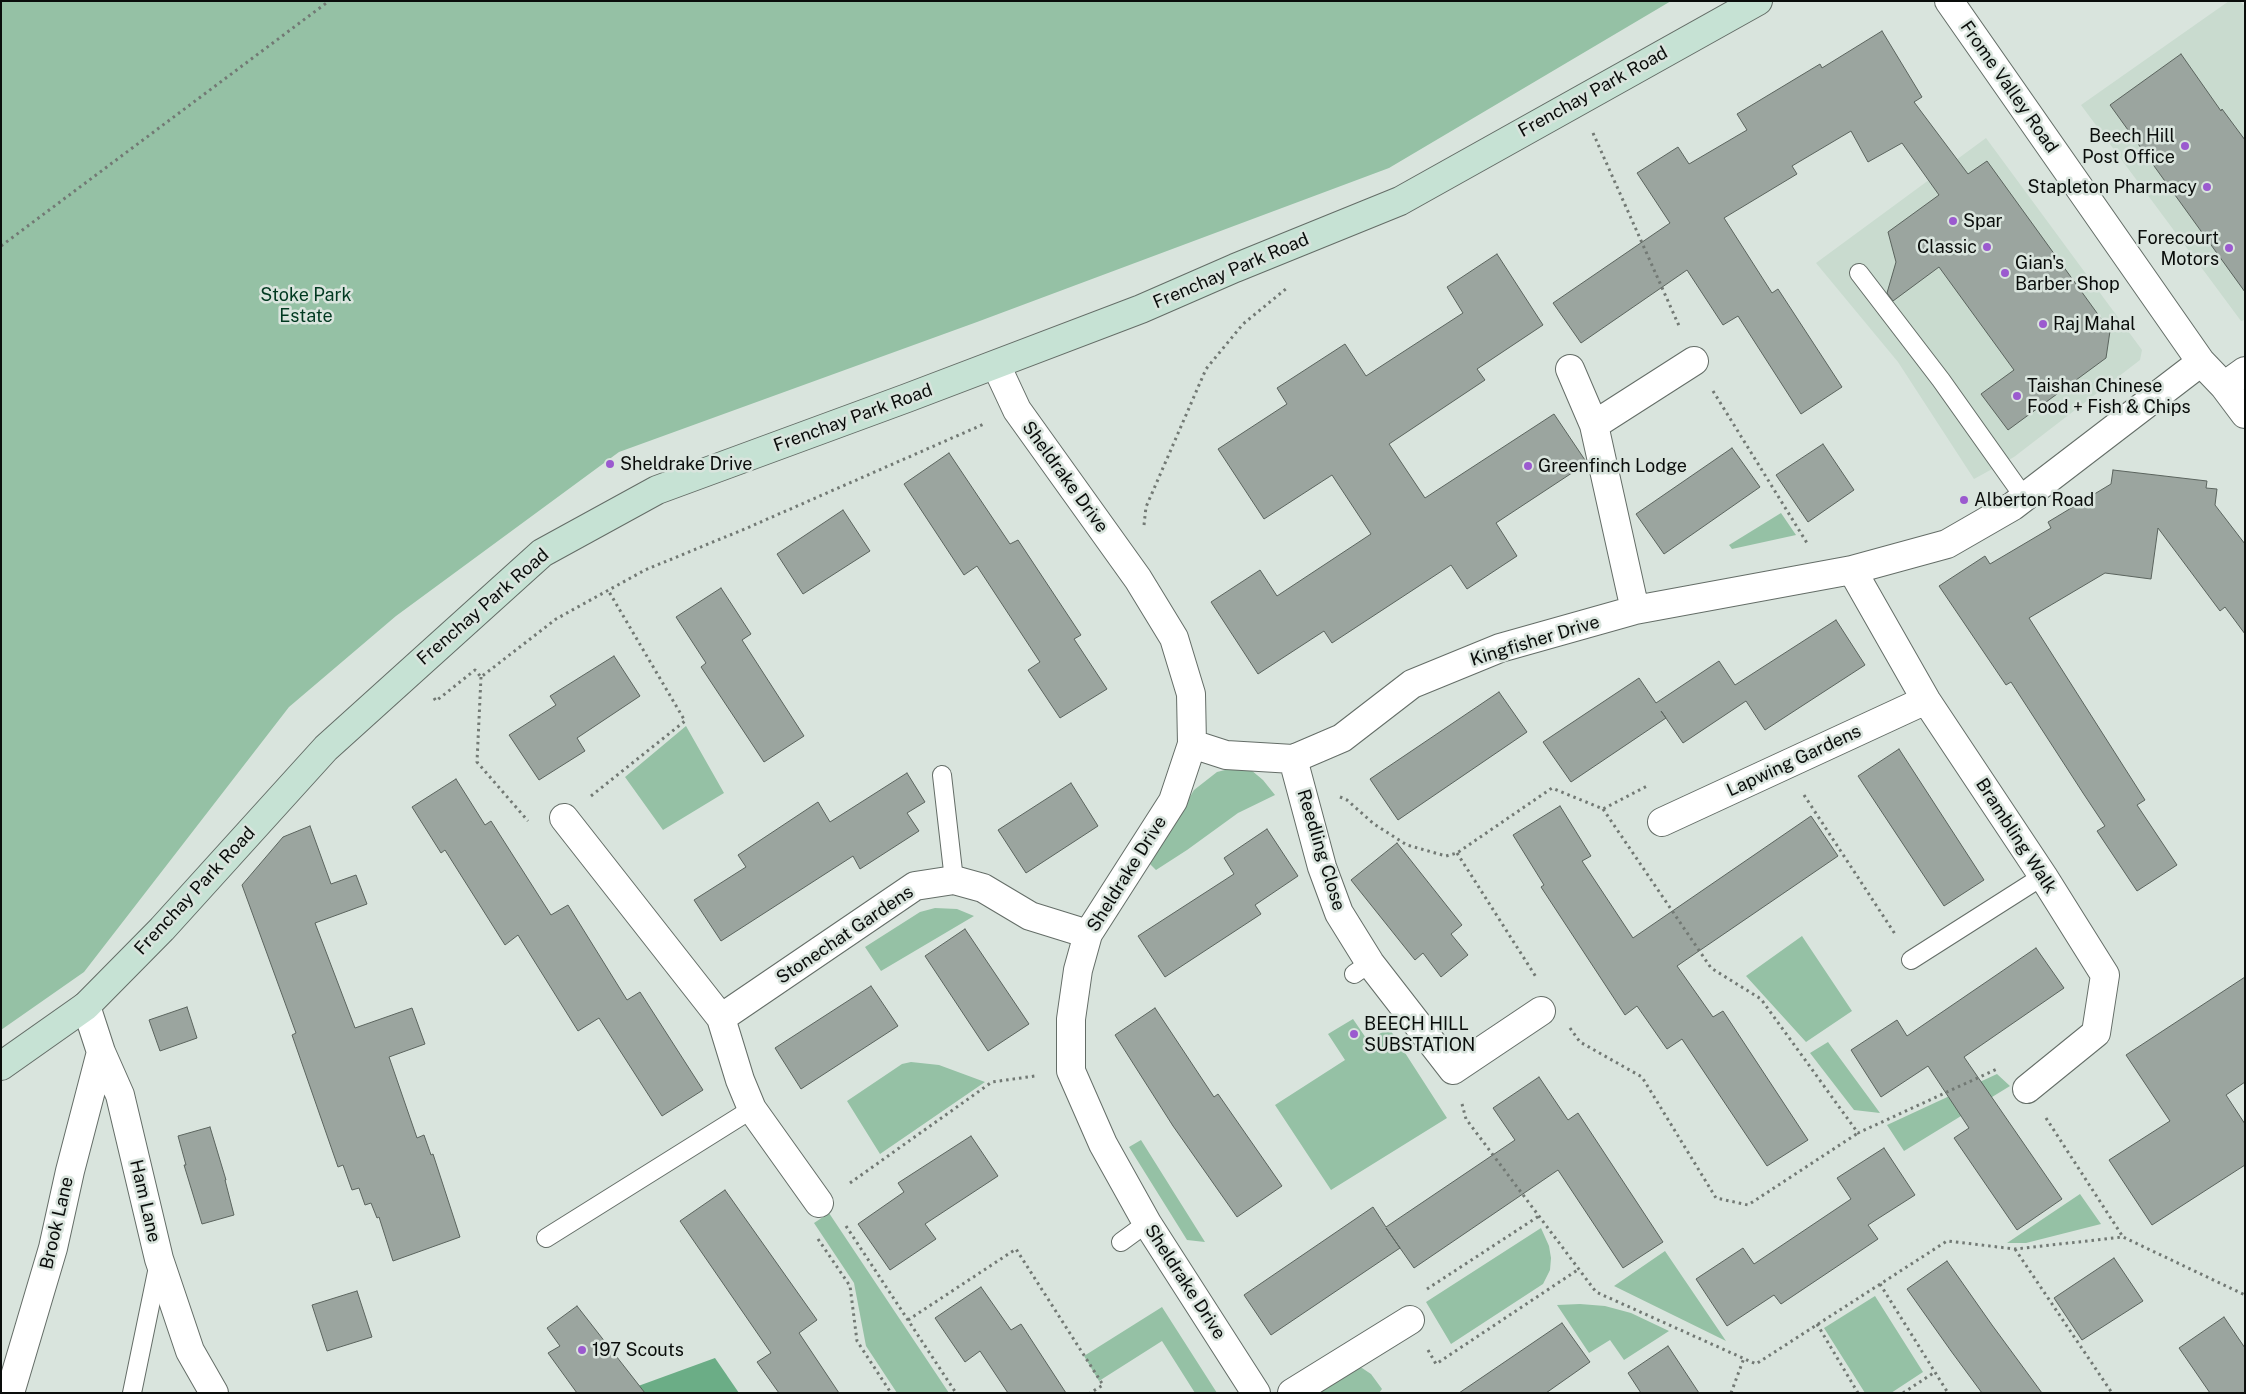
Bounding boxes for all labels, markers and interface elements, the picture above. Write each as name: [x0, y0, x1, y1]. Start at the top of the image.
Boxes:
street label: Frome Valley Road: [1955, 17, 2063, 157]
street label: Frenchay Park Road: [1515, 42, 1671, 142]
place label: Beech Hill Post Office: [2082, 125, 2175, 168]
marker: Beech Hill Post Office: [2179, 140, 2191, 152]
place label: Stapleton Pharmacy: [2028, 176, 2197, 198]
marker: Stapleton Pharmacy: [2201, 181, 2213, 193]
place label: Spar: [1963, 210, 2003, 232]
marker: Spar: [1947, 215, 1959, 227]
place label: Forecourt Motors: [2137, 227, 2219, 270]
street label: Frenchay Park Road: [1150, 228, 1312, 314]
place label: Classic: [1917, 236, 1977, 258]
marker: Classic: [1981, 241, 1993, 253]
marker: Forecourt Motors: [2223, 242, 2235, 254]
place label: Gian's Barber Shop: [2015, 252, 2120, 294]
marker: Gian's Barber Shop: [1999, 267, 2011, 279]
park label: Stoke Park Estate: [260, 284, 352, 326]
place label: Raj Mahal: [2053, 313, 2136, 335]
marker: Raj Mahal: [2037, 318, 2049, 330]
place label: Taishan Chinese Food + Fish & Chips: [2027, 375, 2190, 418]
street label: Frenchay Park Road: [771, 379, 935, 457]
marker: Taishan Chinese Food + Fish & Chips: [2011, 390, 2023, 402]
street label: Sheldrake Drive: [1017, 417, 1113, 537]
place label: Sheldrake Drive: [620, 453, 752, 475]
place label: Greenfinch Lodge: [1538, 455, 1687, 477]
marker: Sheldrake Drive: [604, 458, 616, 470]
marker: Greenfinch Lodge: [1522, 460, 1534, 472]
place label: Alberton Road: [1974, 489, 2094, 511]
marker: Alberton Road: [1958, 494, 1970, 506]
street label: Frenchay Park Road: [413, 544, 553, 670]
street label: Kingfisher Drive: [1468, 611, 1602, 671]
street label: Lapwing Gardens: [1723, 720, 1865, 802]
street label: Brambling Walk: [1971, 774, 2061, 898]
street label: Reedling Close: [1292, 787, 1350, 913]
street label: Sheldrake Drive: [1083, 812, 1171, 936]
street label: Frenchay Park Road: [130, 822, 260, 960]
street label: Stonechat Gardens: [772, 881, 918, 989]
place label: BEECH HILL SUBSTATION: [1364, 1013, 1475, 1056]
marker: BEECH HILL SUBSTATION: [1348, 1028, 1360, 1040]
street label: Ham Lane: [125, 1158, 165, 1244]
street label: Brook Lane: [36, 1175, 78, 1271]
street label: Sheldrake Drive: [1140, 1221, 1230, 1343]
place label: 197 Scouts: [592, 1339, 684, 1361]
marker: 197 Scouts: [576, 1344, 588, 1356]

